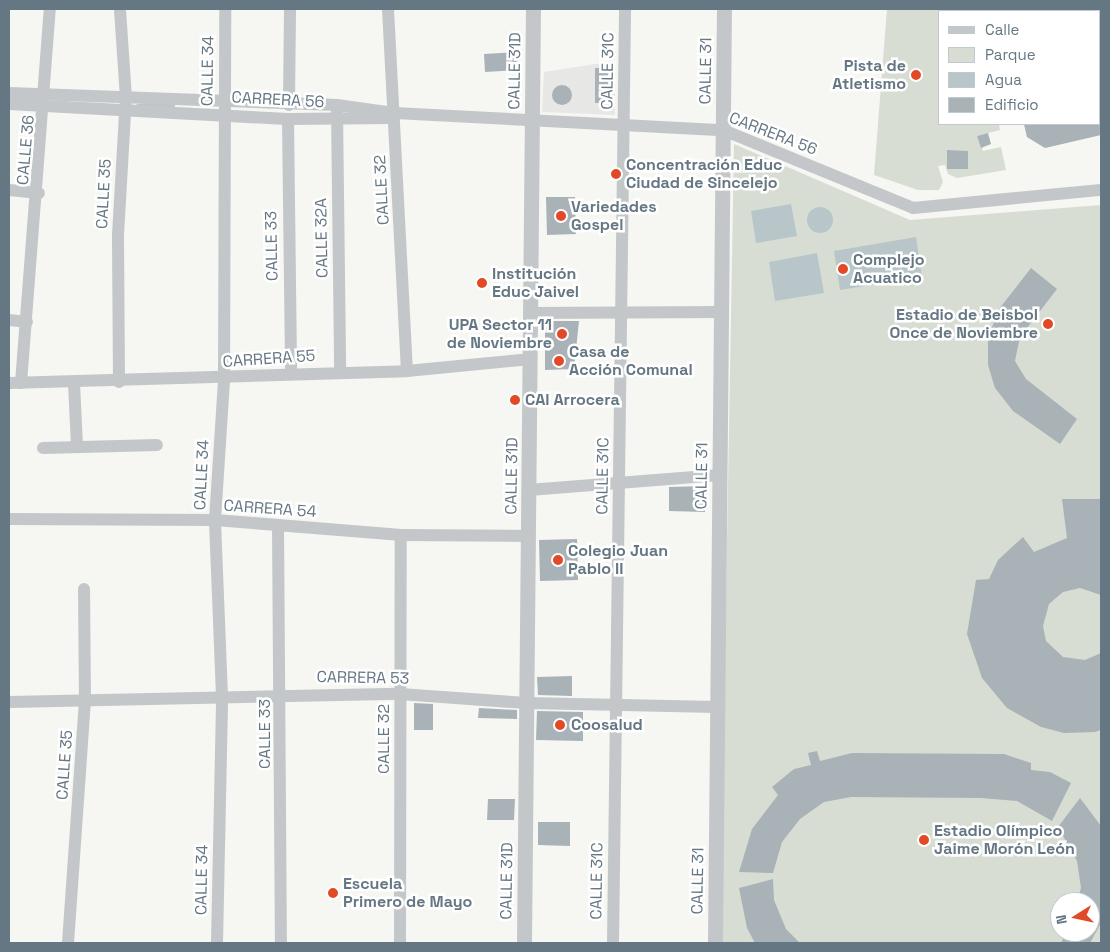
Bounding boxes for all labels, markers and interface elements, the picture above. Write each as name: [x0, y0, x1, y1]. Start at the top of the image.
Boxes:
legend: [938, 10, 1100, 125]
text: Calle: [985, 20, 1020, 39]
street label: CALLE 31D: [505, 32, 525, 110]
street label: CALLE 31C: [598, 32, 618, 110]
street label: CALLE 34: [198, 36, 218, 106]
street label: CALLE 31: [696, 37, 716, 105]
text: Parque: [985, 45, 1036, 64]
place label: Pista de Atletismo: [832, 56, 906, 94]
marker: Pista de Atletismo: [910, 69, 922, 81]
text: Agua: [985, 70, 1022, 89]
street label: CARRERA 56: [231, 88, 325, 112]
text: Edificio: [985, 95, 1039, 114]
street label: CARRERA 56: [726, 108, 820, 160]
street label: CALLE 36: [13, 114, 39, 186]
street label: CALLE 32: [371, 154, 393, 226]
place label: Concentración Educ Ciudad de Sincelejo: [626, 155, 782, 193]
street label: CALLE 35: [93, 159, 115, 229]
marker: Concentración Educ Ciudad de Sincelejo: [610, 168, 622, 180]
place label: Variedades Gospel: [571, 197, 657, 235]
street label: CALLE 32A: [312, 198, 332, 278]
marker: Variedades Gospel: [555, 210, 567, 222]
street label: CALLE 33: [262, 211, 282, 281]
place label: Complejo Acuatico: [853, 250, 925, 288]
marker: Complejo Acuatico: [837, 263, 849, 275]
place label: Institución Educ Jaivel: [492, 264, 579, 302]
marker: Institución Educ Jaivel: [476, 277, 488, 289]
place label: Estadio de Beisbol Once de Noviembre: [889, 305, 1038, 343]
place label: UPA Sector 11 de Noviembre: [447, 315, 552, 353]
marker: Estadio de Beisbol Once de Noviembre: [1042, 318, 1054, 330]
marker: UPA Sector 11 de Noviembre: [556, 328, 568, 340]
place label: Casa de Acción Comunal: [569, 342, 693, 380]
street label: CARRERA 55: [222, 346, 316, 372]
marker: Casa de Acción Comunal: [553, 355, 565, 367]
place label: CAI Arrocera: [525, 390, 620, 410]
marker: CAI Arrocera: [509, 394, 521, 406]
street label: CALLE 31D: [502, 437, 522, 515]
street label: CALLE 31C: [593, 437, 613, 515]
street label: CALLE 34: [191, 439, 213, 511]
street label: CALLE 31: [692, 442, 712, 510]
street label: CARRERA 54: [223, 496, 317, 522]
place label: Colegio Juan Pablo II: [568, 541, 668, 579]
marker: Colegio Juan Pablo II: [552, 554, 564, 566]
street label: CARRERA 53: [316, 668, 410, 688]
street label: CALLE 33: [255, 699, 275, 769]
street label: CALLE 32: [374, 704, 394, 774]
place label: Coosalud: [571, 715, 643, 735]
marker: Coosalud: [553, 718, 567, 732]
street label: CALLE 35: [53, 729, 77, 801]
place label: Estadio Olímpico Jaime Morón León: [934, 821, 1075, 859]
marker: Estadio Olímpico Jaime Morón León: [918, 834, 930, 846]
street label: CALLE 31D: [497, 842, 517, 920]
street label: CALLE 31C: [587, 842, 607, 920]
street label: CALLE 34: [192, 845, 212, 915]
street label: CALLE 31: [688, 847, 708, 915]
place label: Escuela Primero de Mayo: [343, 874, 472, 912]
marker: Escuela Primero de Mayo: [327, 887, 339, 899]
north arrow: [1050, 892, 1100, 942]
text: N: [1052, 913, 1071, 926]

